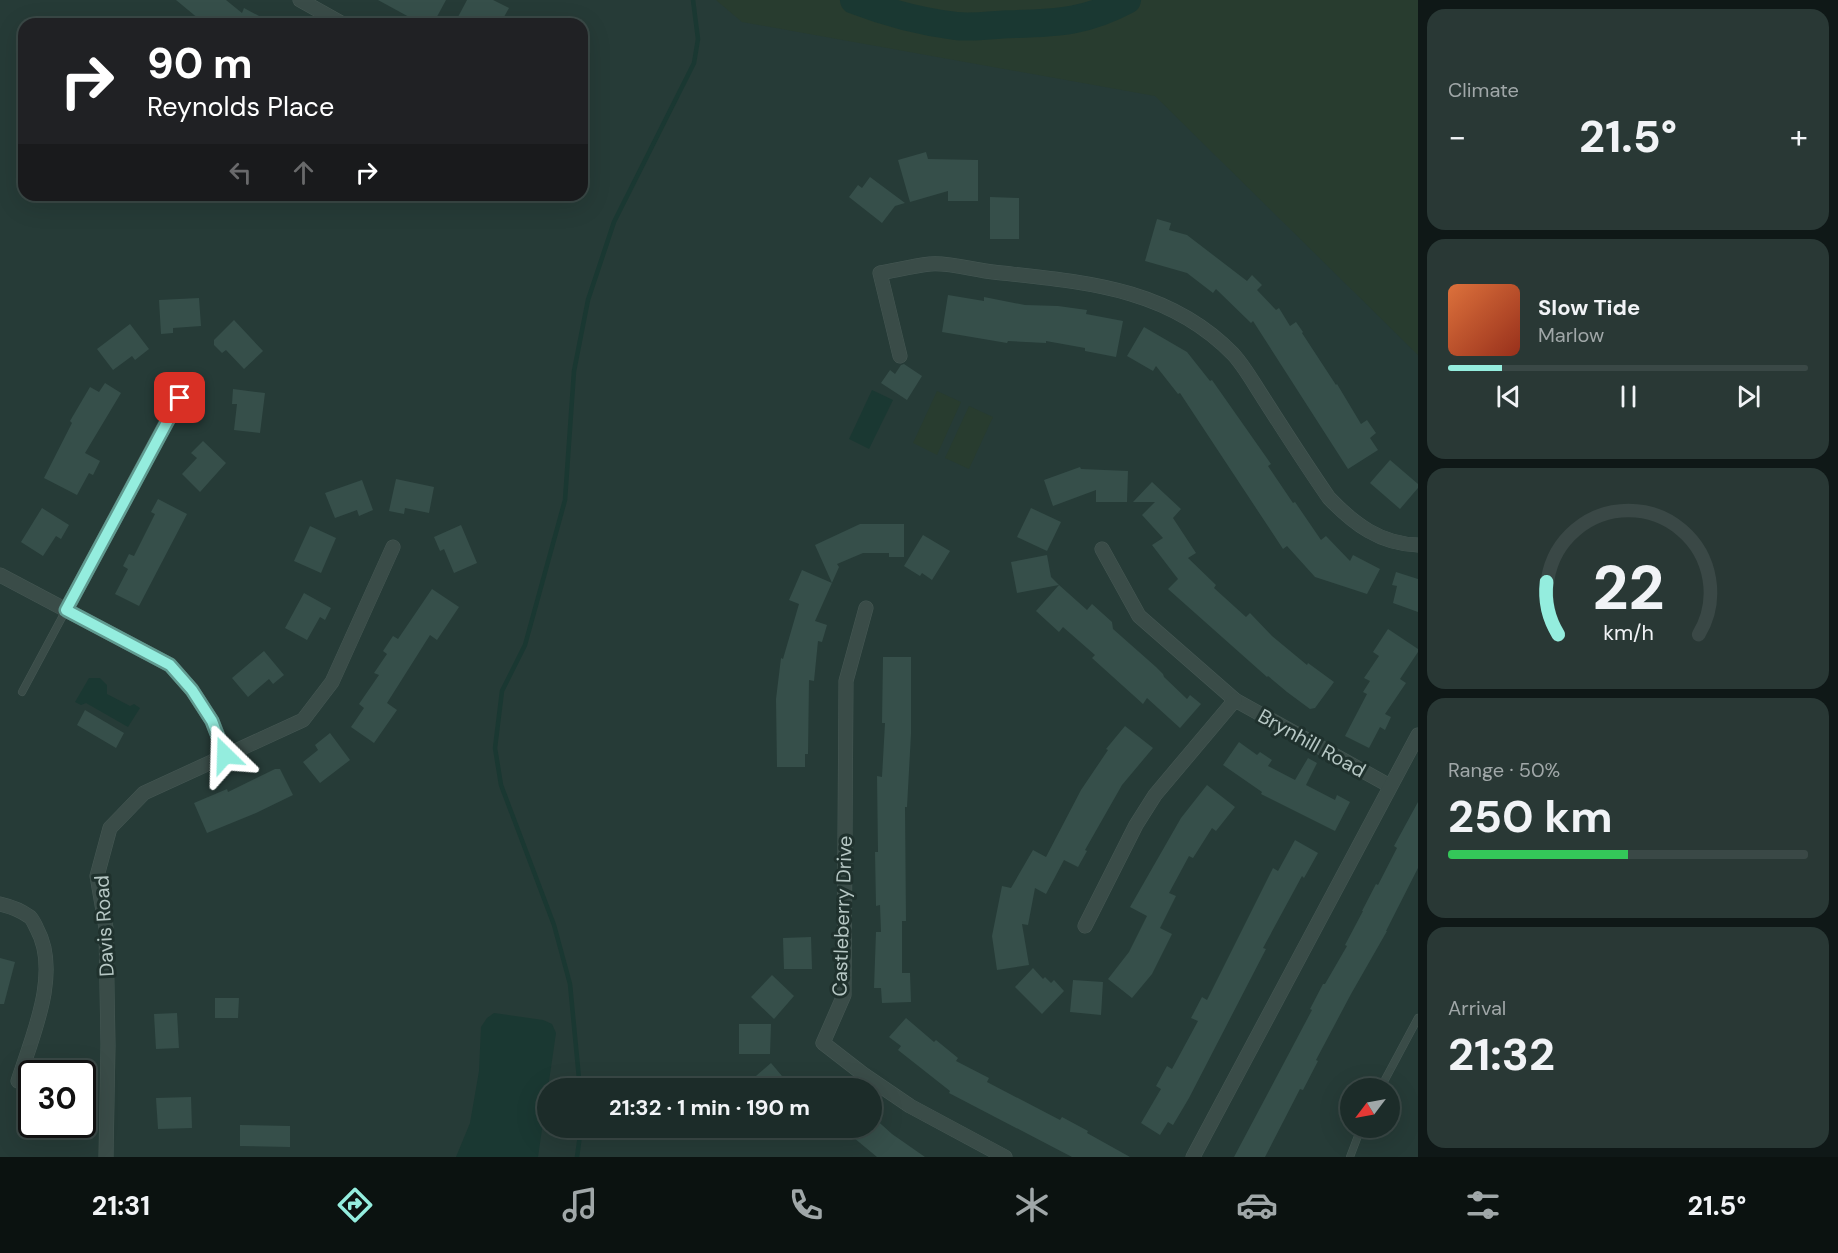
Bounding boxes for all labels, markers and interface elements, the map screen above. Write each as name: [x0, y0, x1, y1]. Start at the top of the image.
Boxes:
text: 90 m: [147, 36, 253, 91]
icon: right: [48, 42, 126, 120]
text: Climate: [1448, 77, 1519, 103]
text: Reynolds Place: [147, 89, 334, 124]
text: 21.5°: [1579, 107, 1677, 166]
text: −: [1448, 115, 1466, 158]
text: +: [1790, 115, 1808, 158]
icon: left: [224, 156, 257, 189]
icon: ahead: [287, 156, 320, 189]
icon: right: [350, 156, 383, 189]
text: Slow Tide: [1538, 293, 1640, 322]
text: Marlow: [1538, 322, 1604, 348]
pin: [154, 372, 205, 423]
icon: previous: [1492, 380, 1525, 413]
icon: pause: [1612, 380, 1645, 413]
icon: next: [1732, 380, 1765, 413]
icon: arrive: [163, 381, 196, 414]
text: 22: [1592, 548, 1664, 629]
text: km/h: [1603, 620, 1653, 648]
street label: Brynhill Road: [1254, 703, 1370, 783]
position arrow: [193, 723, 257, 787]
text: Range · 50%: [1448, 757, 1560, 783]
text: 250 km: [1448, 787, 1613, 846]
street label: Castleberry Drive: [826, 835, 858, 997]
street label: Davis Road: [88, 875, 120, 977]
text: Arrival: [1448, 995, 1506, 1021]
text: 21:32: [1448, 1025, 1555, 1084]
speed limit sign: 30: [18, 1060, 96, 1138]
north arrow: [1340, 1078, 1400, 1138]
map controls: [1340, 1078, 1400, 1138]
text: 21:32 · 1 min · 190 m: [609, 1093, 810, 1122]
icon: directions: [334, 1184, 376, 1226]
icon: music: [559, 1184, 601, 1226]
icon: phone: [785, 1184, 827, 1226]
icon: climate: [1011, 1184, 1053, 1226]
icon: car: [1236, 1184, 1278, 1226]
icon: filters: [1462, 1184, 1504, 1226]
text: 21:31: [92, 1188, 150, 1223]
text: 21.5°: [1687, 1188, 1746, 1223]

